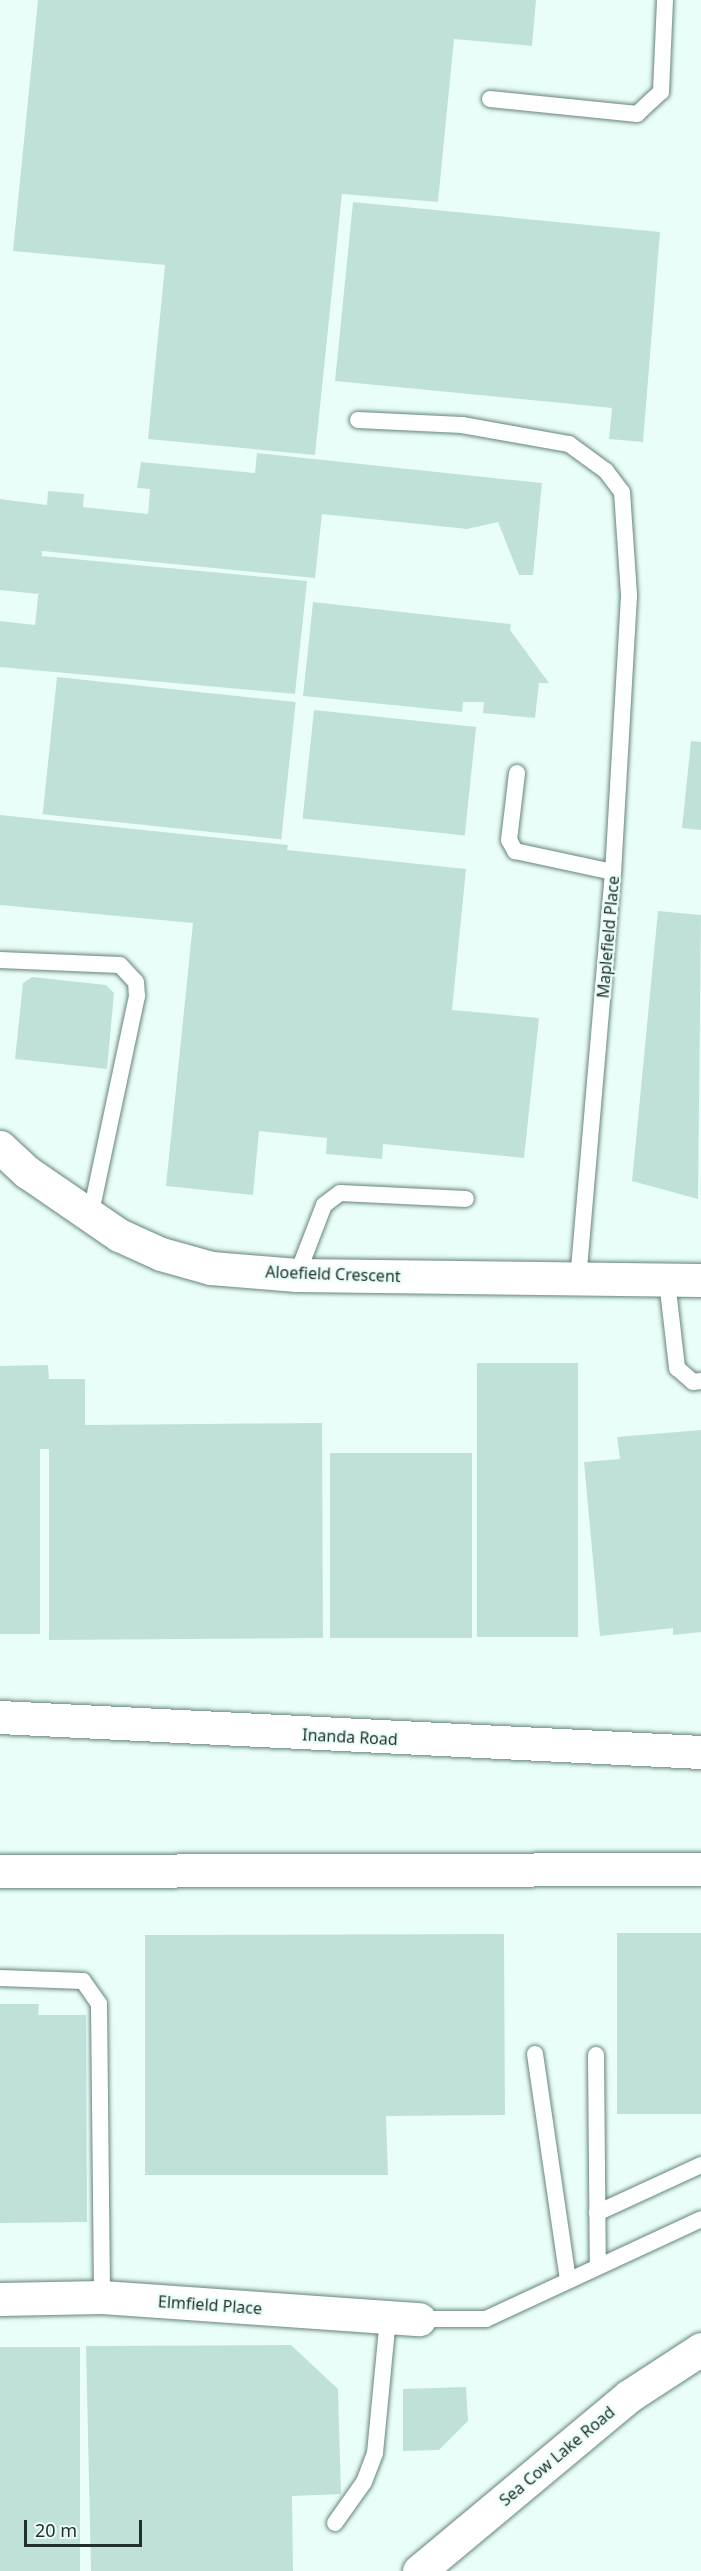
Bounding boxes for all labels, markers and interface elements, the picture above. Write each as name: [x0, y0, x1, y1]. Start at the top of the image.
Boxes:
street label: Maplefield Place: [593, 875, 623, 999]
street label: Aloefield Crescent: [265, 1262, 401, 1286]
street label: Inanda Road: [302, 1725, 398, 1749]
street label: Elmfield Place: [157, 2292, 263, 2318]
street label: Sea Cow Lake Road: [495, 2402, 619, 2510]
scale bar: [27, 2508, 146, 2546]
text: 20 m: [35, 2518, 77, 2542]

